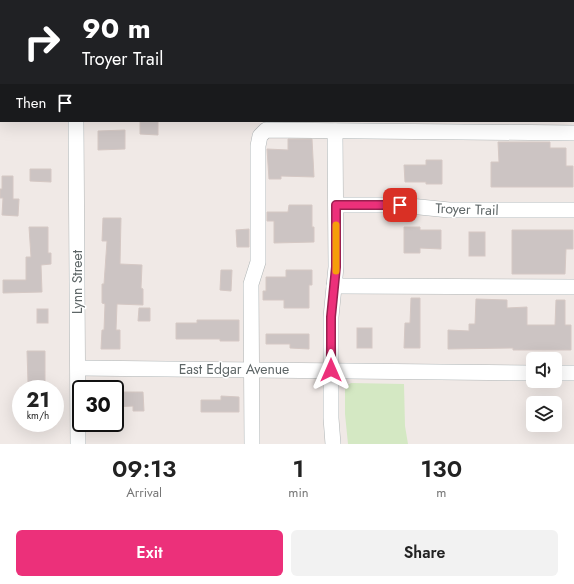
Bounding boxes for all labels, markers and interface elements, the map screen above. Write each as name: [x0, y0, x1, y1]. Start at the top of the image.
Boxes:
text: 90 m: [82, 8, 151, 49]
icon: right: [16, 16, 68, 68]
text: Troyer Trail: [82, 46, 163, 72]
text: Then: [16, 92, 46, 114]
icon: arrive: [54, 92, 76, 114]
pin: [383, 188, 417, 222]
icon: arrive: [389, 194, 411, 216]
street label: Troyer Trail: [435, 198, 499, 220]
street label: Lynn Street: [67, 249, 87, 314]
position arrow: [310, 349, 352, 391]
map controls: [526, 352, 562, 432]
button: sound: [526, 352, 562, 388]
street label: East Edgar Avenue: [179, 359, 289, 379]
speed limit sign: 30: [72, 380, 124, 432]
text: 21: [26, 386, 50, 415]
button: layers: [526, 396, 562, 432]
text: km/h: [27, 408, 49, 423]
text: 09:13: [112, 451, 176, 486]
text: 1: [293, 451, 304, 486]
text: 130: [421, 451, 462, 486]
text: Arrival: [126, 483, 162, 502]
text: min: [288, 483, 309, 502]
text: m: [436, 483, 446, 502]
button: Exit: [16, 530, 283, 576]
button: Share: [291, 530, 558, 576]

